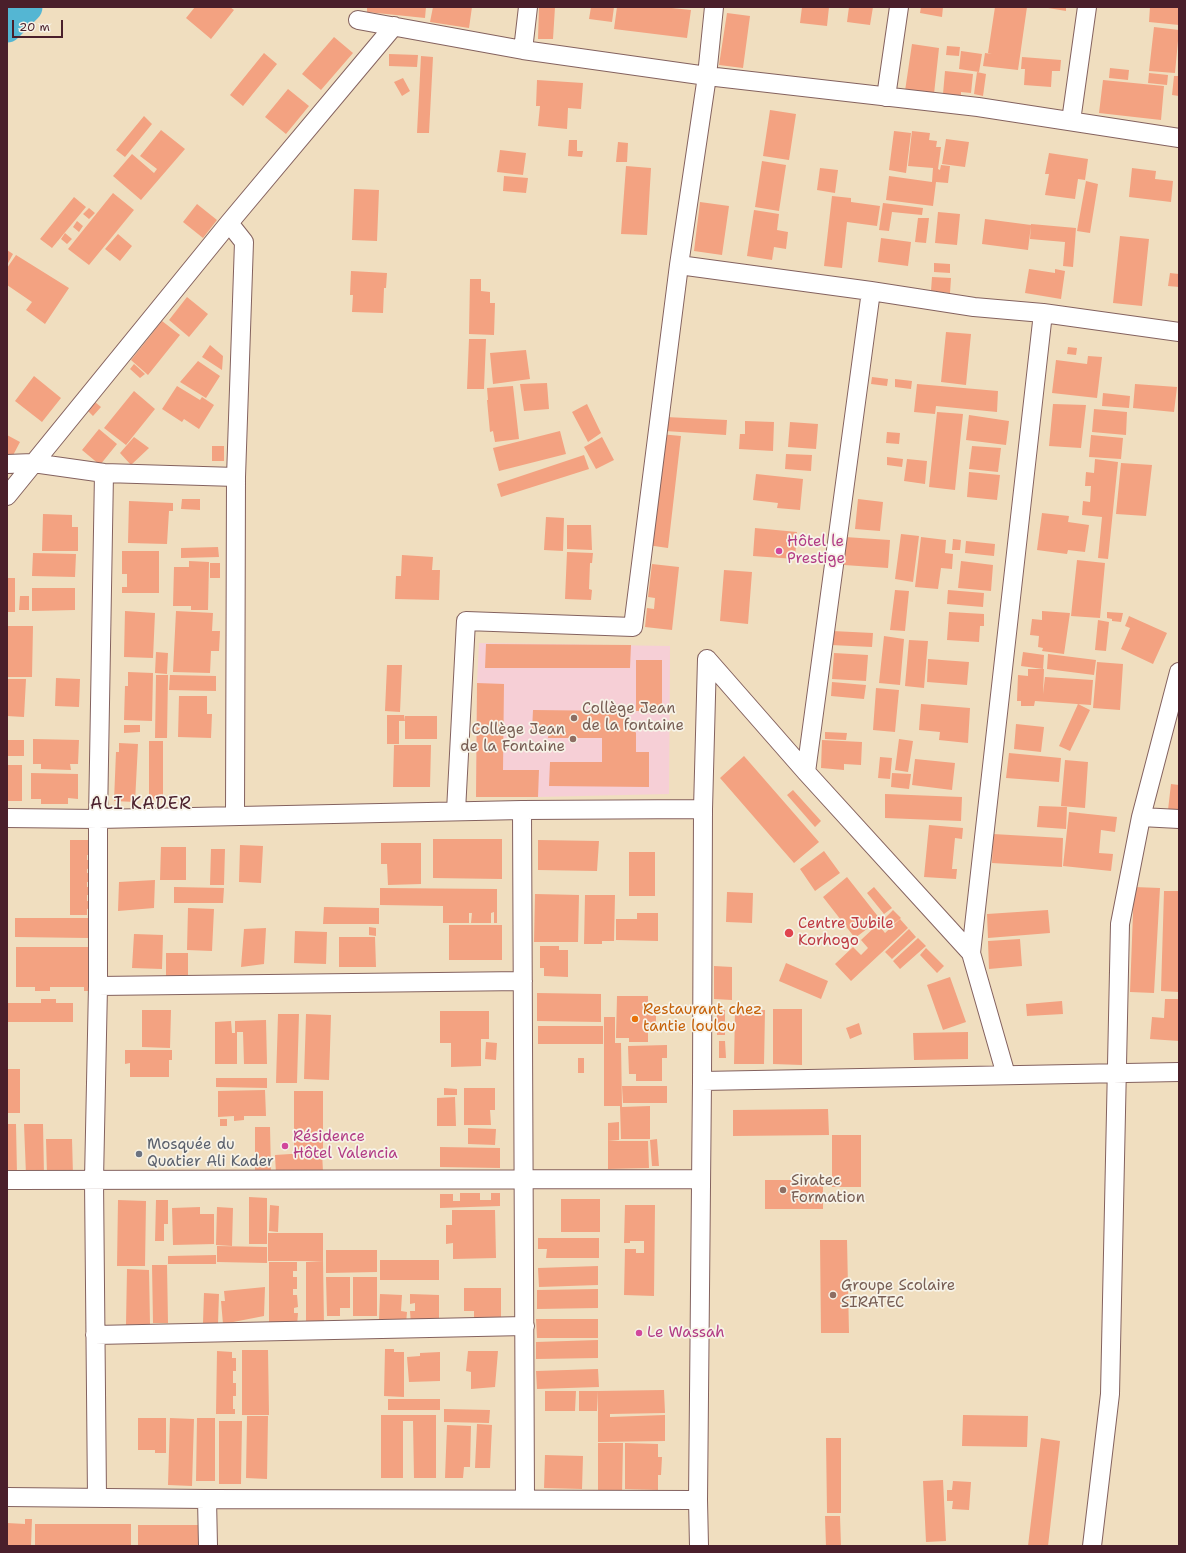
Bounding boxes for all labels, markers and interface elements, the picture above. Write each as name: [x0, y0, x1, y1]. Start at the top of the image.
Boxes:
scale bar: [14, 12, 65, 38]
text: 20 m: [19, 19, 50, 35]
place label: Hôtel le Prestige: [787, 533, 845, 568]
marker: Hôtel le Prestige: [774, 546, 784, 556]
place label: Collège Jean de la fontaine: [582, 700, 684, 735]
marker: Collège Jean de la fontaine: [569, 713, 579, 723]
place label: Collège Jean de la Fontaine: [460, 721, 565, 756]
marker: Collège Jean de la Fontaine: [568, 734, 578, 744]
district label: ALI KADER: [90, 795, 192, 815]
place label: Centre Jubile Korhogo: [798, 915, 894, 950]
marker: Centre Jubile Korhogo: [783, 927, 795, 939]
place label: Restaurant chez tantie loulou: [643, 1001, 762, 1036]
marker: Restaurant chez tantie loulou: [630, 1014, 640, 1024]
place label: Résidence Hôtel Valencia: [293, 1128, 398, 1163]
place label: Mosquée du Quatier Ali Kader: [147, 1136, 274, 1171]
marker: Résidence Hôtel Valencia: [280, 1141, 290, 1151]
marker: Mosquée du Quatier Ali Kader: [134, 1149, 144, 1159]
place label: Siratec Formation: [791, 1172, 865, 1207]
marker: Siratec Formation: [778, 1185, 788, 1195]
place label: Groupe Scolaire SIRATEC: [841, 1277, 955, 1312]
marker: Groupe Scolaire SIRATEC: [828, 1290, 838, 1300]
place label: Le Wassah: [647, 1324, 725, 1342]
marker: Le Wassah: [634, 1328, 644, 1338]

